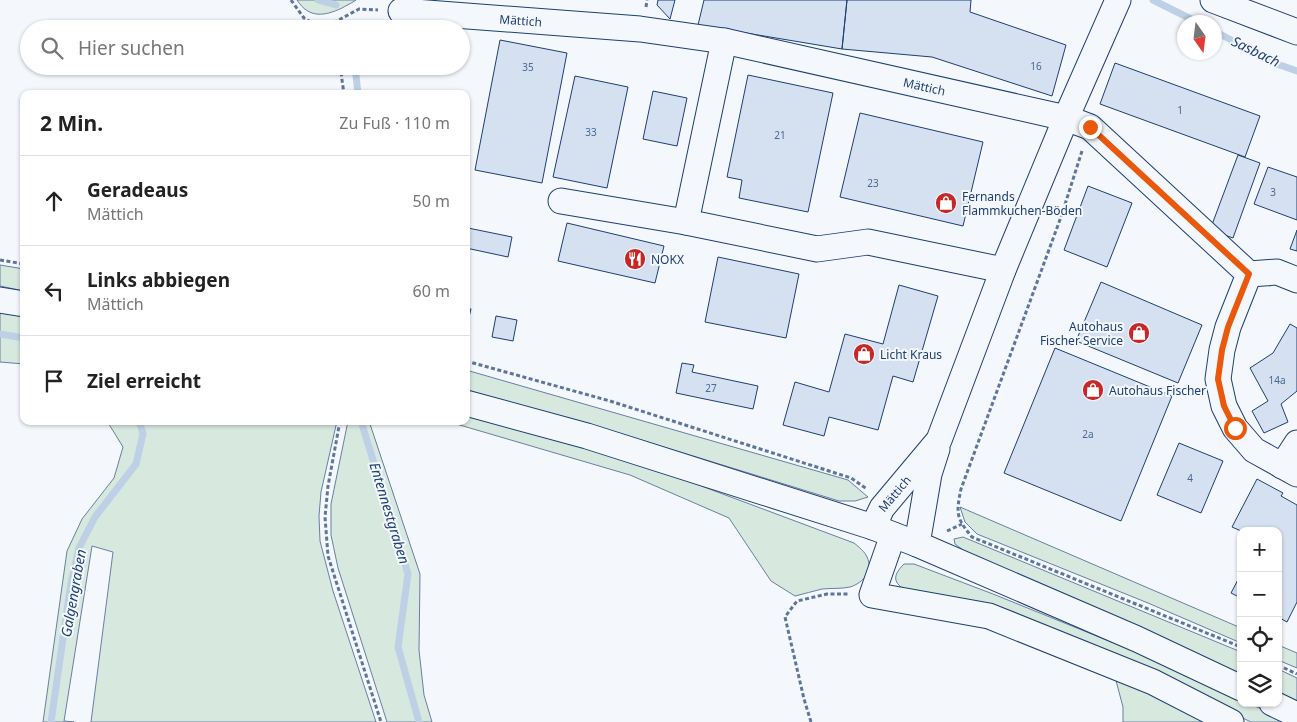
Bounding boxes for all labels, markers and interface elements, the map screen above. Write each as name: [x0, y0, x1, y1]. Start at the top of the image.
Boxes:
street label: Mättich: [499, 10, 543, 30]
north arrow: [1177, 15, 1222, 60]
search box: [20, 20, 470, 75]
water label: Sasbach: [1229, 31, 1283, 71]
icon: search: [38, 34, 66, 62]
text: Hier suchen: [78, 35, 185, 61]
house number: 16: [1030, 59, 1042, 73]
house number: 35: [522, 60, 534, 74]
street label: Mättich: [902, 73, 947, 99]
house number: 1: [1177, 103, 1183, 117]
text: 2 Min.: [40, 109, 103, 137]
text: Zu Fuß · 110 m: [339, 112, 450, 134]
route end: [1079, 116, 1102, 139]
house number: 33: [585, 125, 597, 139]
house number: 21: [774, 128, 786, 142]
house number: 23: [867, 176, 879, 190]
text: Geradeaus: [87, 177, 188, 203]
house number: 3: [1270, 185, 1276, 199]
icon: ahead: [40, 187, 68, 215]
place label: Fernands Flammkuchen-Böden: [962, 188, 1082, 219]
text: 50 m: [413, 190, 450, 212]
shop icon: Fernands Flammkuchen-Böden: [934, 191, 958, 215]
text: Mättich: [87, 203, 144, 225]
restaurant icon: NOKX: [623, 247, 647, 271]
place label: NOKX: [651, 251, 684, 268]
text: Links abbiegen: [87, 267, 230, 293]
icon: left: [40, 277, 68, 305]
text: 60 m: [413, 280, 450, 302]
text: Mättich: [87, 293, 144, 315]
place label: Autohaus Fischer Service: [1040, 318, 1123, 349]
shop icon: Autohaus Fischer Service: [1127, 321, 1151, 345]
shop icon: Licht Kraus: [852, 342, 876, 366]
place label: Licht Kraus: [880, 346, 942, 363]
icon: arrive: [40, 367, 68, 395]
text: Ziel erreicht: [87, 368, 201, 394]
house number: 14a: [1268, 373, 1286, 387]
shop icon: Autohaus Fischer: [1081, 378, 1105, 402]
house number: 27: [705, 381, 717, 395]
place label: Autohaus Fischer: [1109, 382, 1206, 399]
route start: [1224, 417, 1247, 440]
house number: 2a: [1082, 427, 1094, 441]
water label: Entennestgraben: [366, 460, 414, 566]
house number: 4: [1187, 471, 1193, 485]
street label: Mättich: [874, 472, 914, 515]
map controls: [1237, 527, 1282, 707]
button: +: [1237, 527, 1282, 572]
water label: Galgengraben: [56, 548, 90, 638]
button: −: [1237, 572, 1282, 617]
button: locate: [1237, 617, 1282, 662]
button: layers: [1237, 662, 1282, 707]

